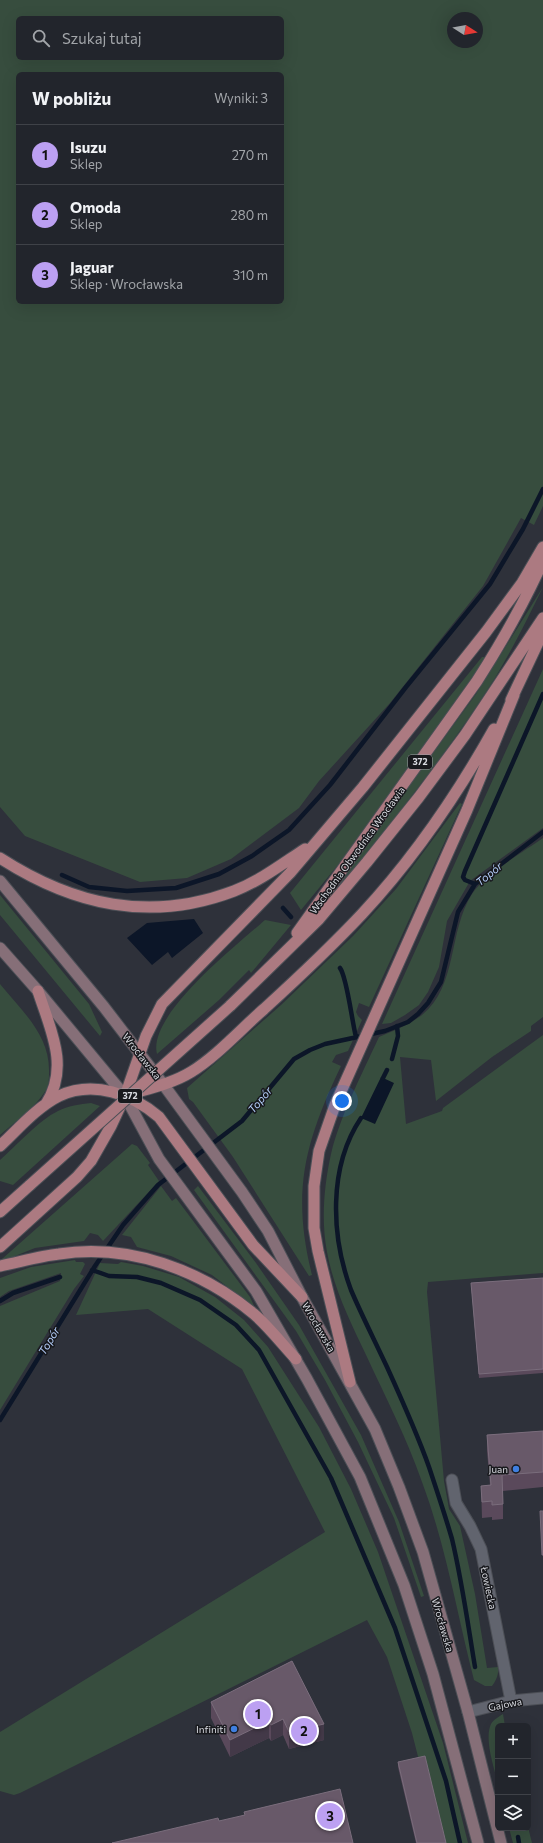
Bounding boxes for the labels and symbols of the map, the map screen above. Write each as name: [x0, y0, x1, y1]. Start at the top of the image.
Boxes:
north arrow: [447, 12, 483, 48]
road number: 372: [408, 755, 432, 769]
street label: Wschodnia Obwodnica Wrocławia: [307, 784, 407, 916]
water label: Topór: [473, 859, 505, 888]
street label: Wrocławska: [120, 1030, 164, 1082]
water label: Topór: [245, 1083, 275, 1115]
road number: 372: [118, 1089, 142, 1103]
your location: [332, 1091, 352, 1111]
street label: Wrocławska: [300, 1300, 338, 1354]
water label: Topór: [35, 1324, 62, 1357]
place label: Juan: [489, 1463, 508, 1475]
marker: Juan: [511, 1464, 521, 1474]
street label: Łowiecka: [478, 1565, 499, 1610]
street label: Wrocławska: [430, 1597, 456, 1653]
street label: Gajowa: [487, 1695, 523, 1713]
pin: 1: [245, 1699, 271, 1729]
pin: 2: [291, 1716, 317, 1746]
place label: Infiniti: [196, 1723, 226, 1735]
marker: Infiniti: [229, 1724, 239, 1734]
pin: 3: [317, 1801, 343, 1831]

